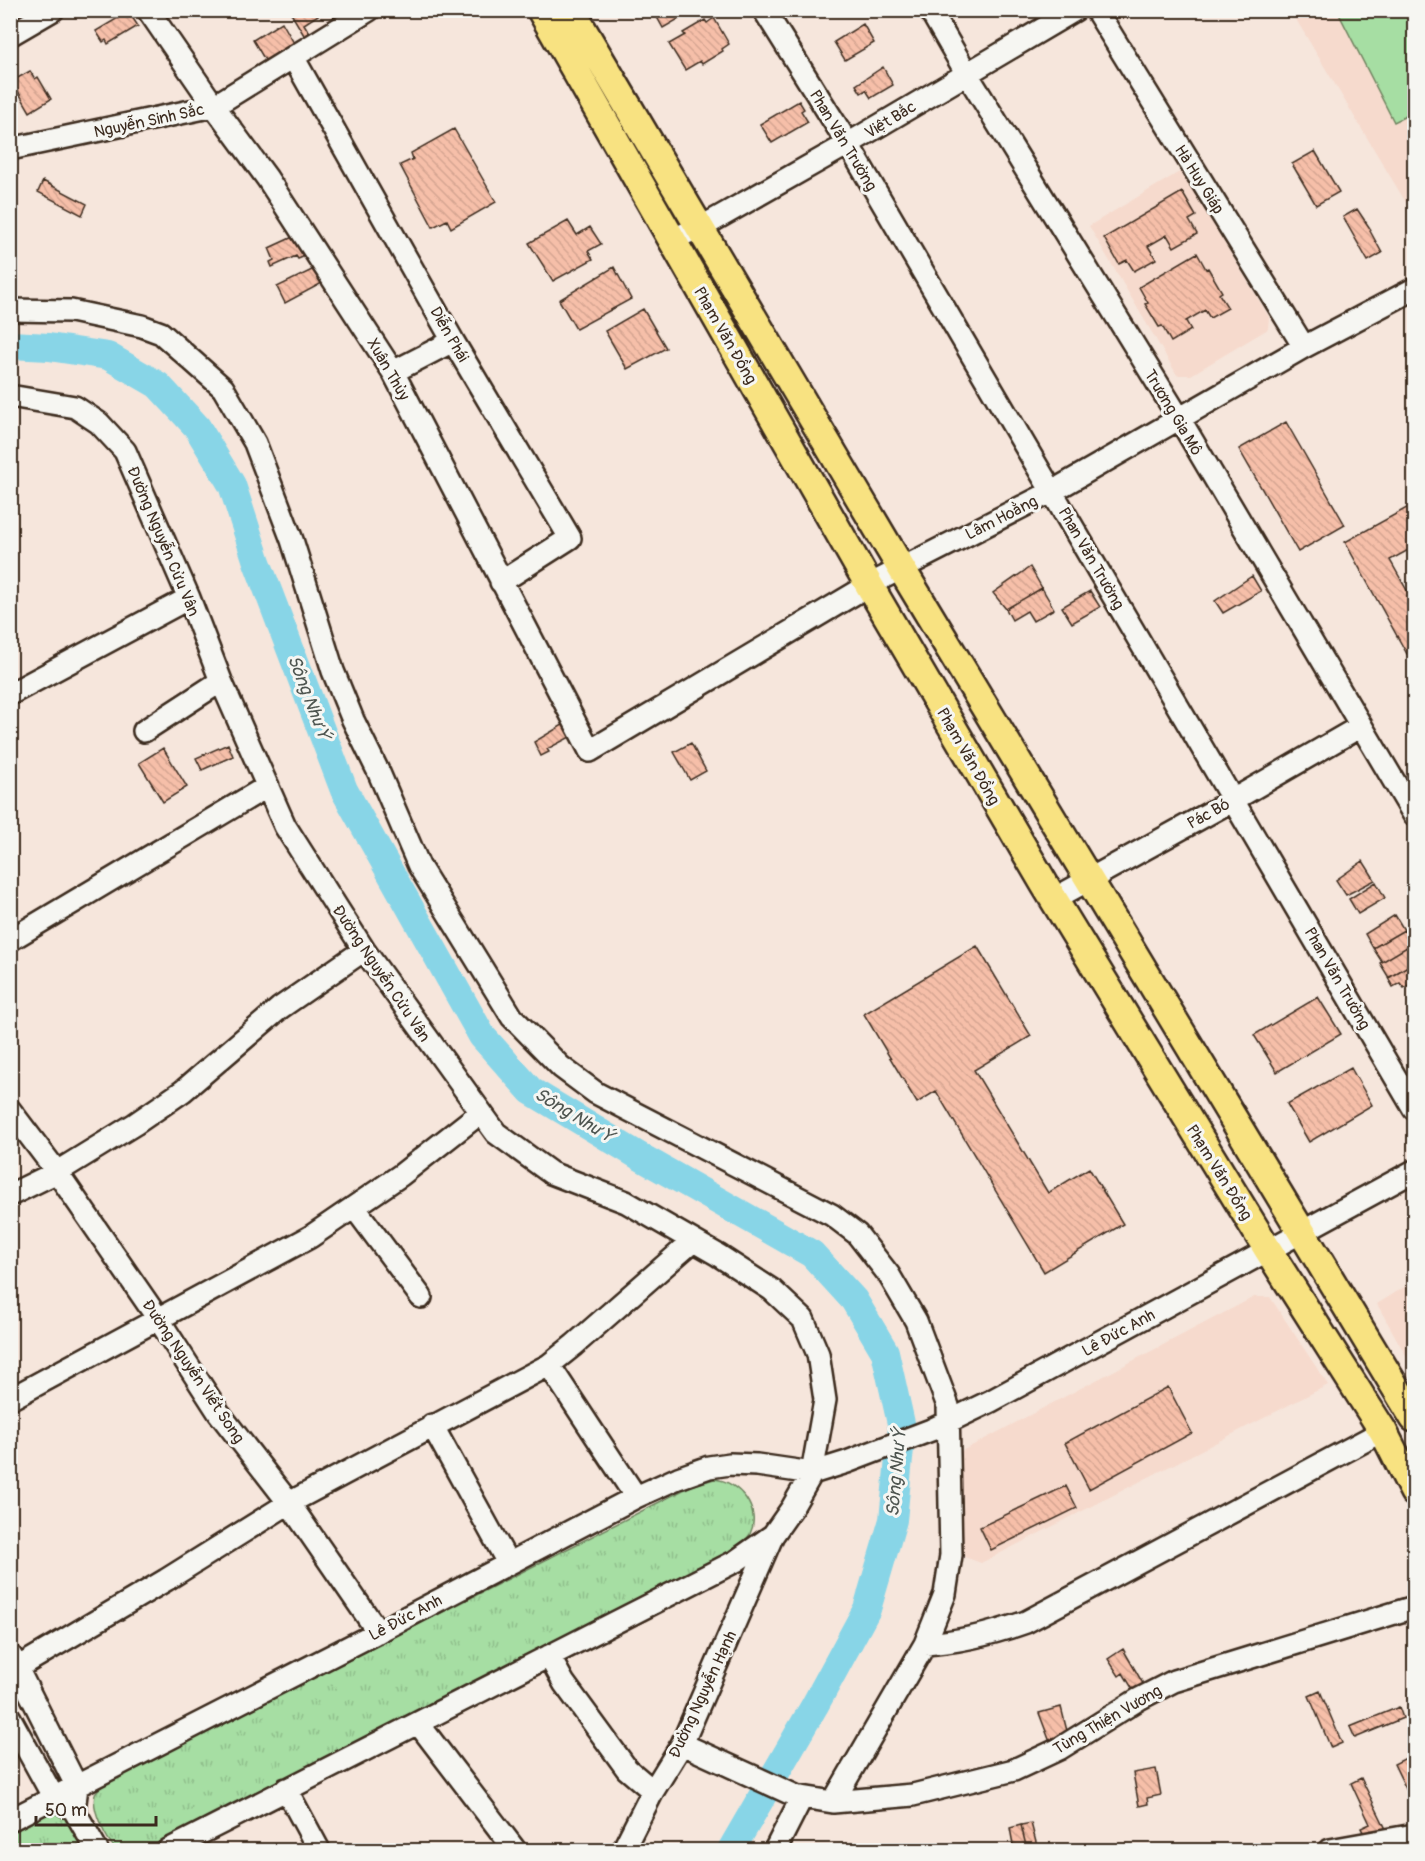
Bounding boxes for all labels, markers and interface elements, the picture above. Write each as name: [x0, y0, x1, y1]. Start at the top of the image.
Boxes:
street label: Phan Văn Trường: [805, 86, 881, 195]
street label: Việt Bắc: [861, 97, 920, 143]
street label: Nguyễn Sinh Sắc: [92, 100, 206, 142]
street label: Hà Huy Giáp: [1170, 141, 1228, 218]
street label: Phạm Văn Đồng: [689, 283, 761, 388]
street label: Diễn Phái: [425, 303, 473, 366]
street label: Xuân Thủy: [362, 335, 414, 404]
street label: Trương Gia Mô: [1140, 366, 1207, 459]
street label: Đường Nguyễn Cửu Vân: [122, 463, 204, 619]
street label: Lâm Hoằng: [962, 490, 1041, 545]
street label: Phan Văn Trường: [1054, 504, 1128, 613]
water label: Sông Như Ý: [282, 652, 336, 746]
street label: Phạm Văn Đồng: [932, 704, 1004, 809]
street label: Pác Bó: [1184, 794, 1234, 834]
street label: Đường Nguyễn Cửu Vân: [328, 901, 434, 1046]
street label: Phan Văn Trường: [1300, 924, 1374, 1033]
water label: Sông Như Ý: [530, 1083, 620, 1150]
street label: Phạm Văn Đồng: [1182, 1121, 1257, 1224]
street label: Đường Nguyễn Viết Song: [138, 1296, 249, 1447]
street label: Lê Đức Anh: [1079, 1305, 1158, 1361]
water label: Sông Như Ý: [881, 1425, 912, 1518]
street label: Lê Đức Anh: [365, 1590, 446, 1646]
street label: Đường Nguyễn Hạnh: [665, 1628, 741, 1761]
street label: Tùng Thiện Vương: [1050, 1681, 1165, 1759]
scale bar: [36, 1789, 156, 1827]
text: 50 m: [45, 1799, 87, 1822]

